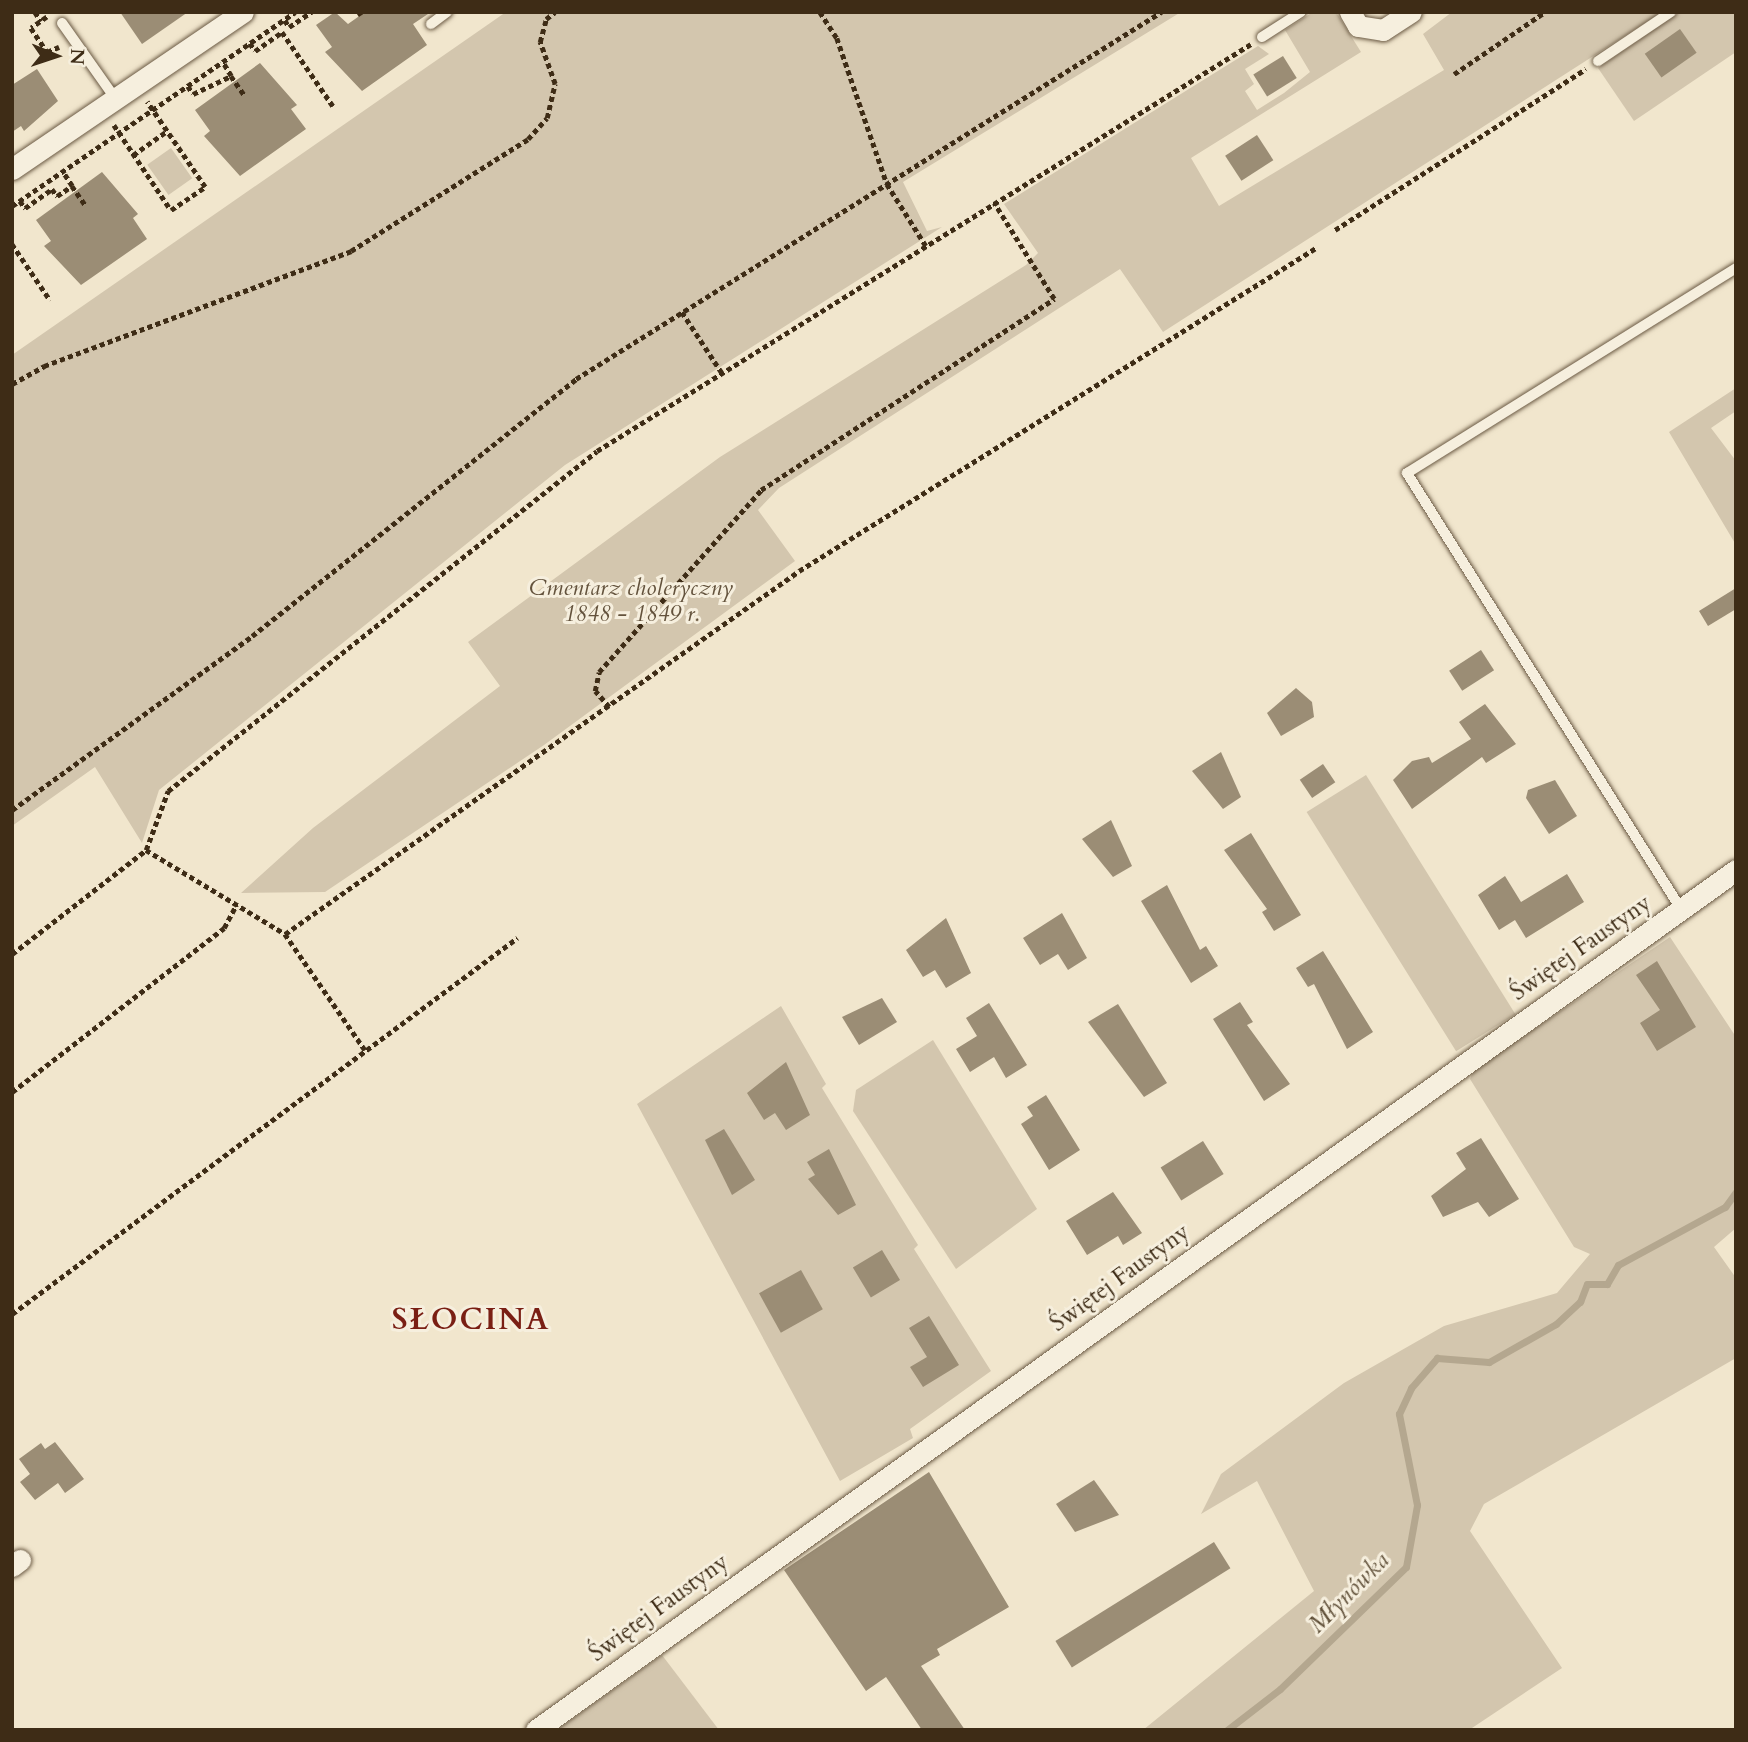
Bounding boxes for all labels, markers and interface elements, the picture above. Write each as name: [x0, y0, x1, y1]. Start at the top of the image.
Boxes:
north arrow: [21, 21, 91, 91]
text: N: [64, 48, 90, 65]
park label: Cmentarz choleryczny 1848 - 1849 r.: [529, 574, 733, 628]
street label: Świętej Faustyny: [1505, 889, 1657, 1007]
street label: Świętej Faustyny: [1045, 1218, 1195, 1338]
district label: SŁOCINA: [393, 1302, 549, 1338]
water label: Młynówka: [1303, 1547, 1395, 1639]
street label: Świętej Faustyny: [584, 1548, 734, 1668]

